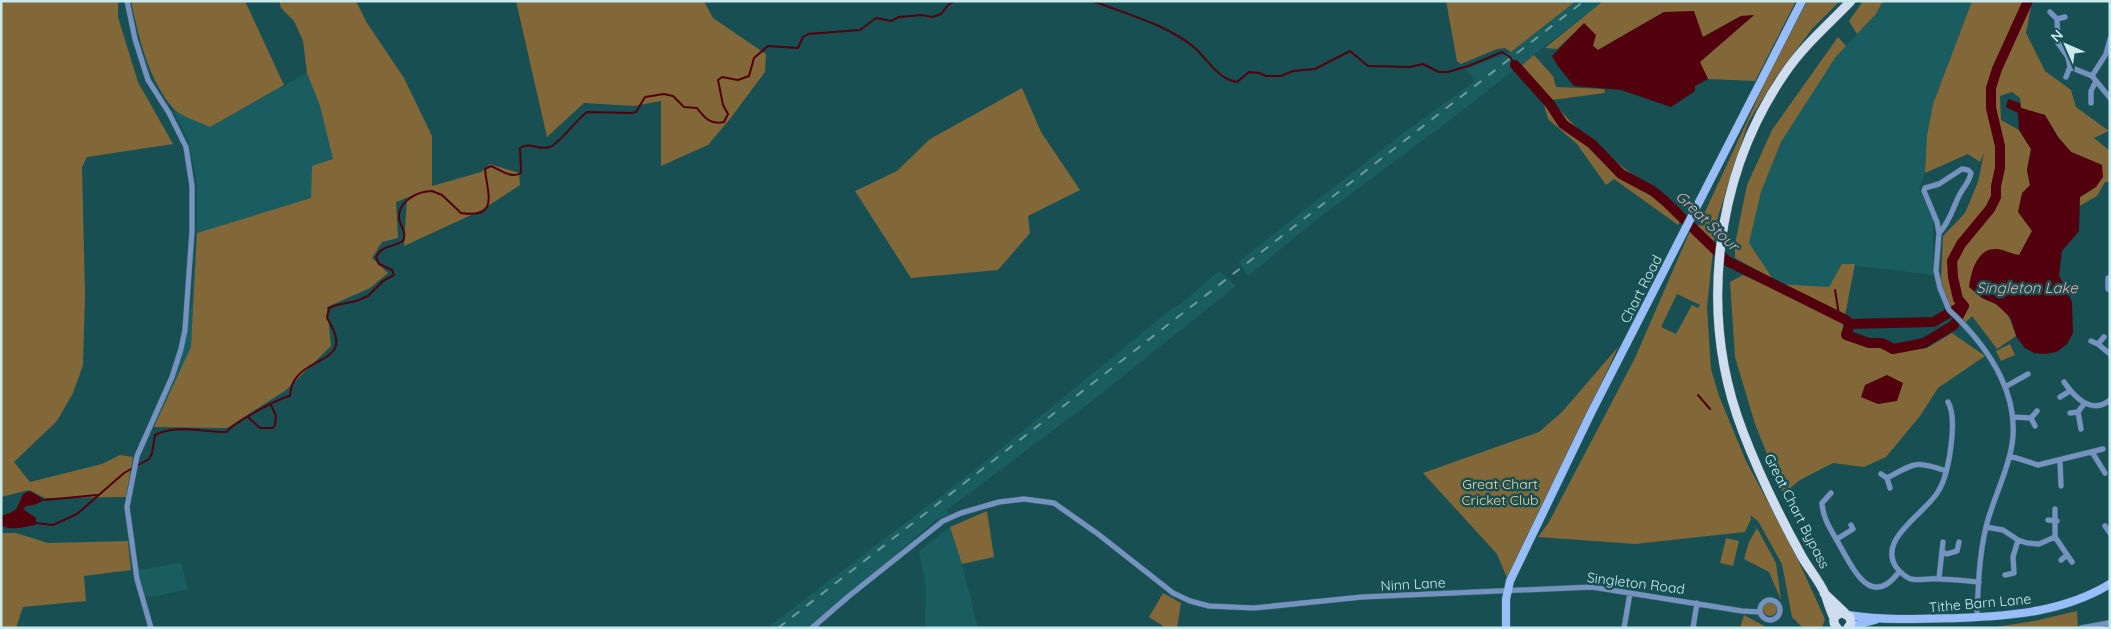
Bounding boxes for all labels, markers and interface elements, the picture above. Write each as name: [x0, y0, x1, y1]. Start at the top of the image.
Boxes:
north arrow: [2041, 20, 2091, 70]
text: N: [2047, 26, 2067, 46]
water label: Great Stour: [1672, 187, 1745, 256]
street label: Chart Road: [1616, 252, 1666, 326]
water label: Singleton Lake: [1976, 278, 2078, 297]
street label: Great Chart Bypass: [1760, 451, 1834, 571]
park label: Great Chart Cricket Club: [1461, 475, 1539, 509]
street label: Singleton Road: [1586, 568, 1686, 598]
street label: Ninn Lane: [1380, 573, 1446, 595]
street label: Tithe Barn Lane: [1928, 590, 2032, 616]

